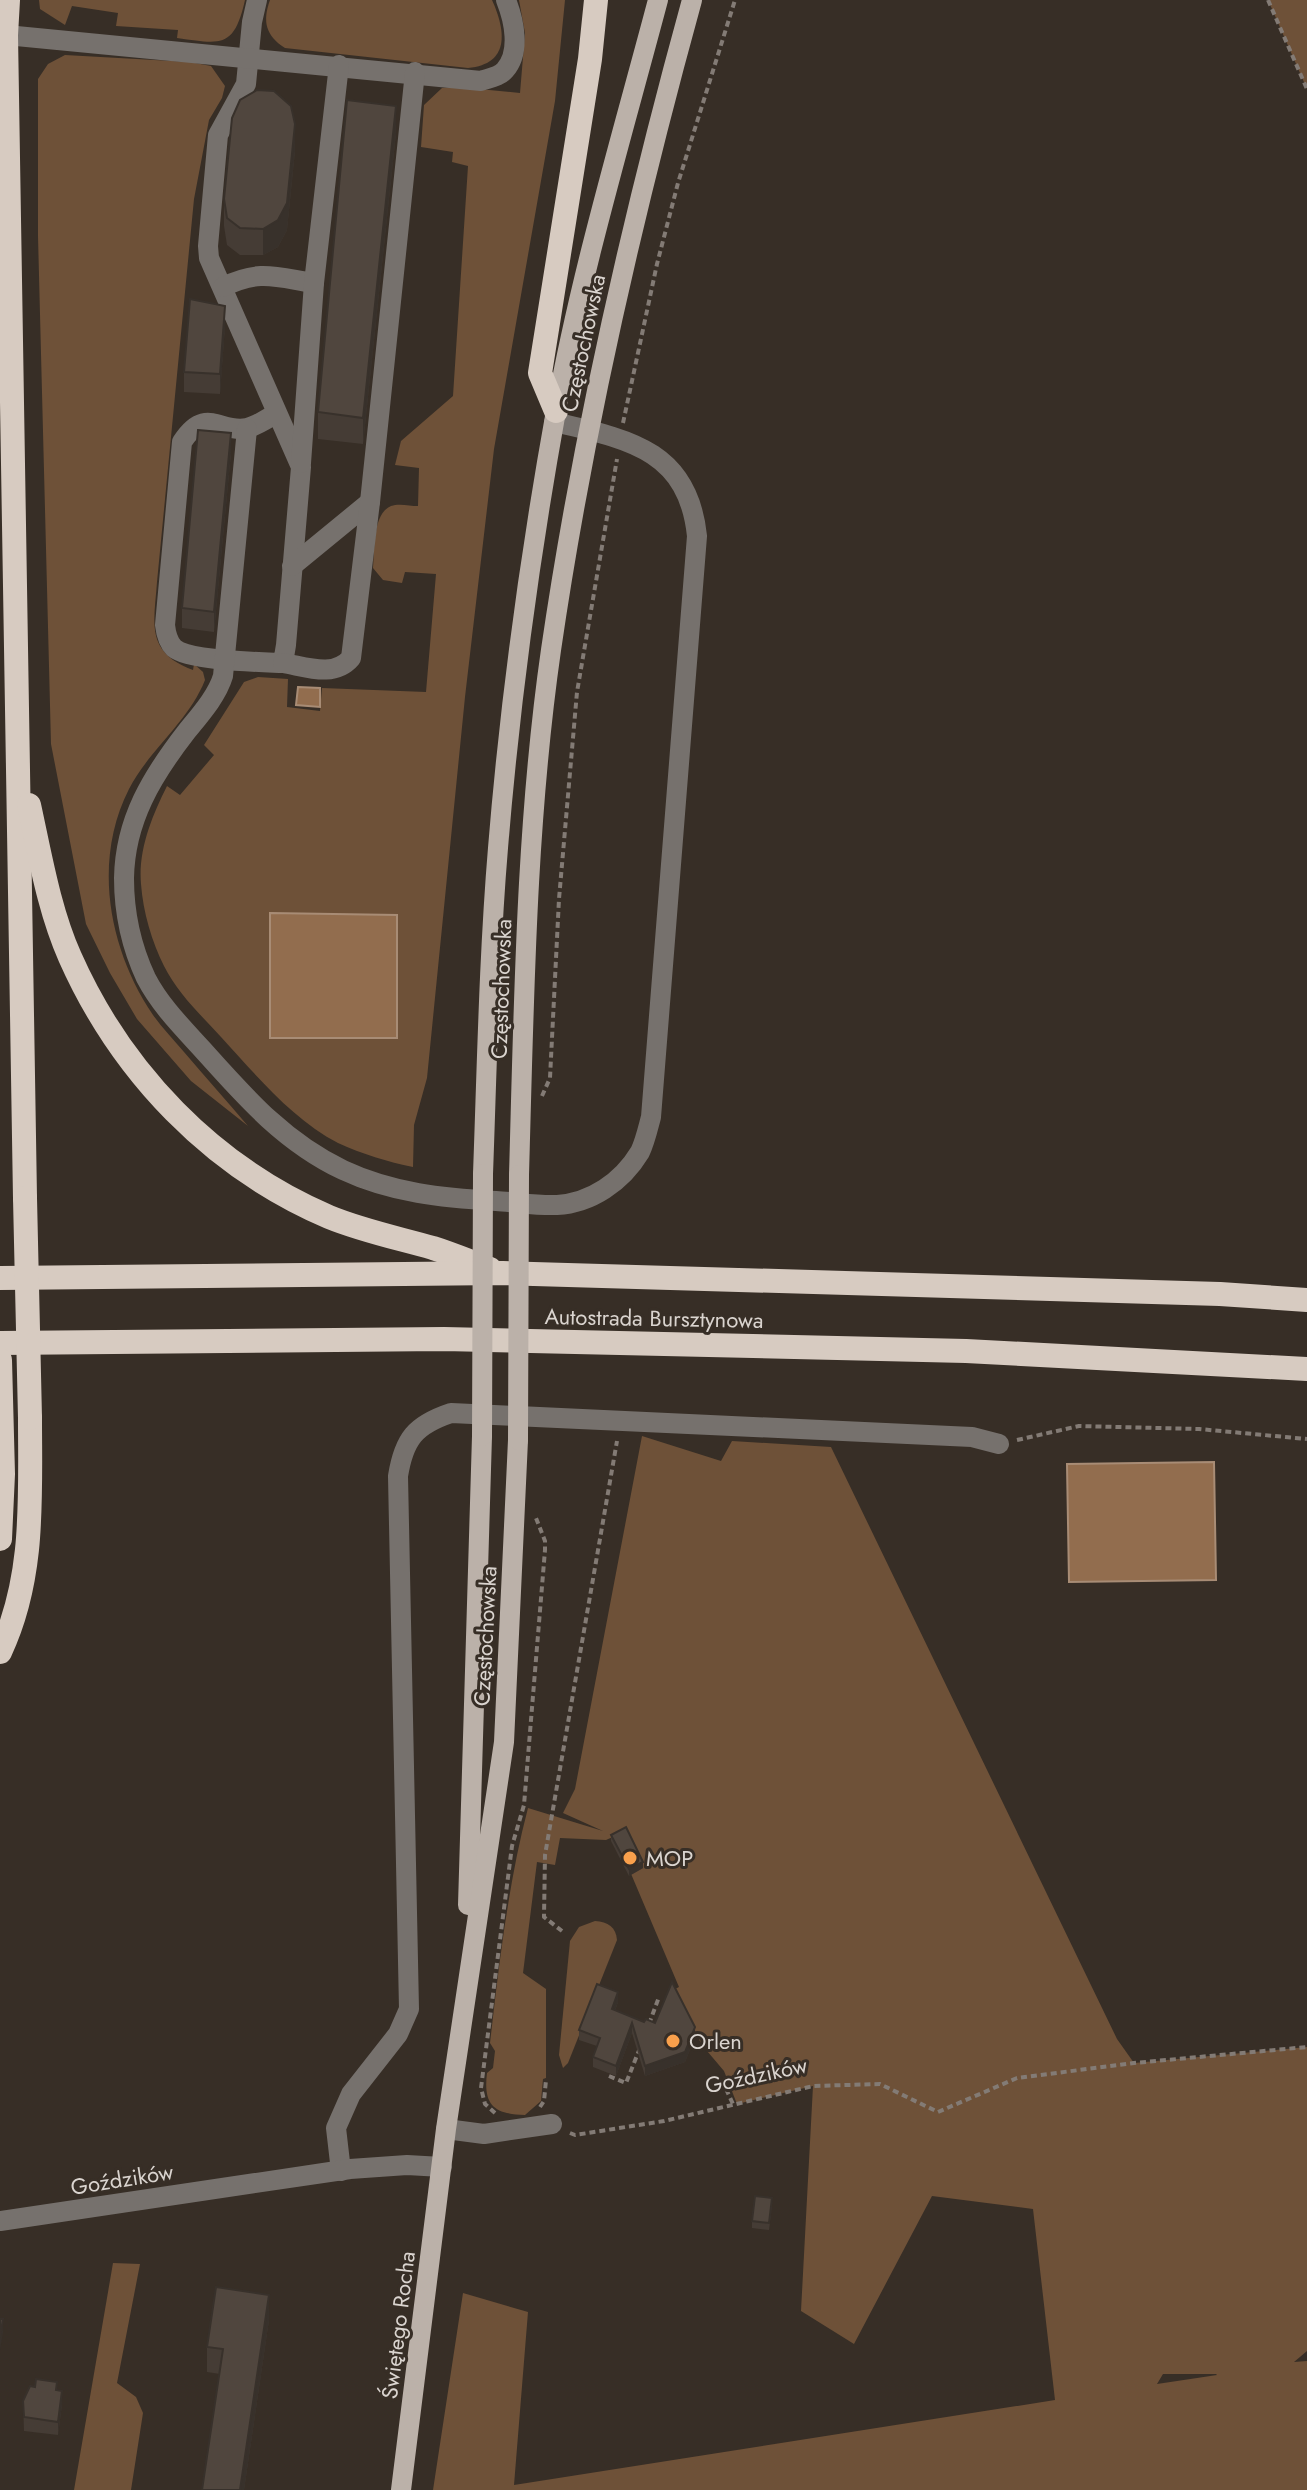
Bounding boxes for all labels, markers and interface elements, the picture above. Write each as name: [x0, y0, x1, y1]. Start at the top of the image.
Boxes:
street label: Częstochowska: [553, 271, 613, 415]
street label: Częstochowska: [483, 918, 519, 1060]
street label: Autostrada Bursztynowa: [544, 1300, 764, 1336]
street label: Częstochowska: [465, 1565, 505, 1707]
place label: MOP: [646, 1842, 693, 1874]
marker: MOP: [621, 1849, 639, 1867]
place label: Orlen: [689, 2025, 742, 2057]
marker: Orlen: [664, 2032, 682, 2050]
street label: Goździków: [702, 2049, 810, 2101]
street label: Goździków: [68, 2155, 176, 2203]
street label: Świętego Rocha: [373, 2249, 423, 2401]

